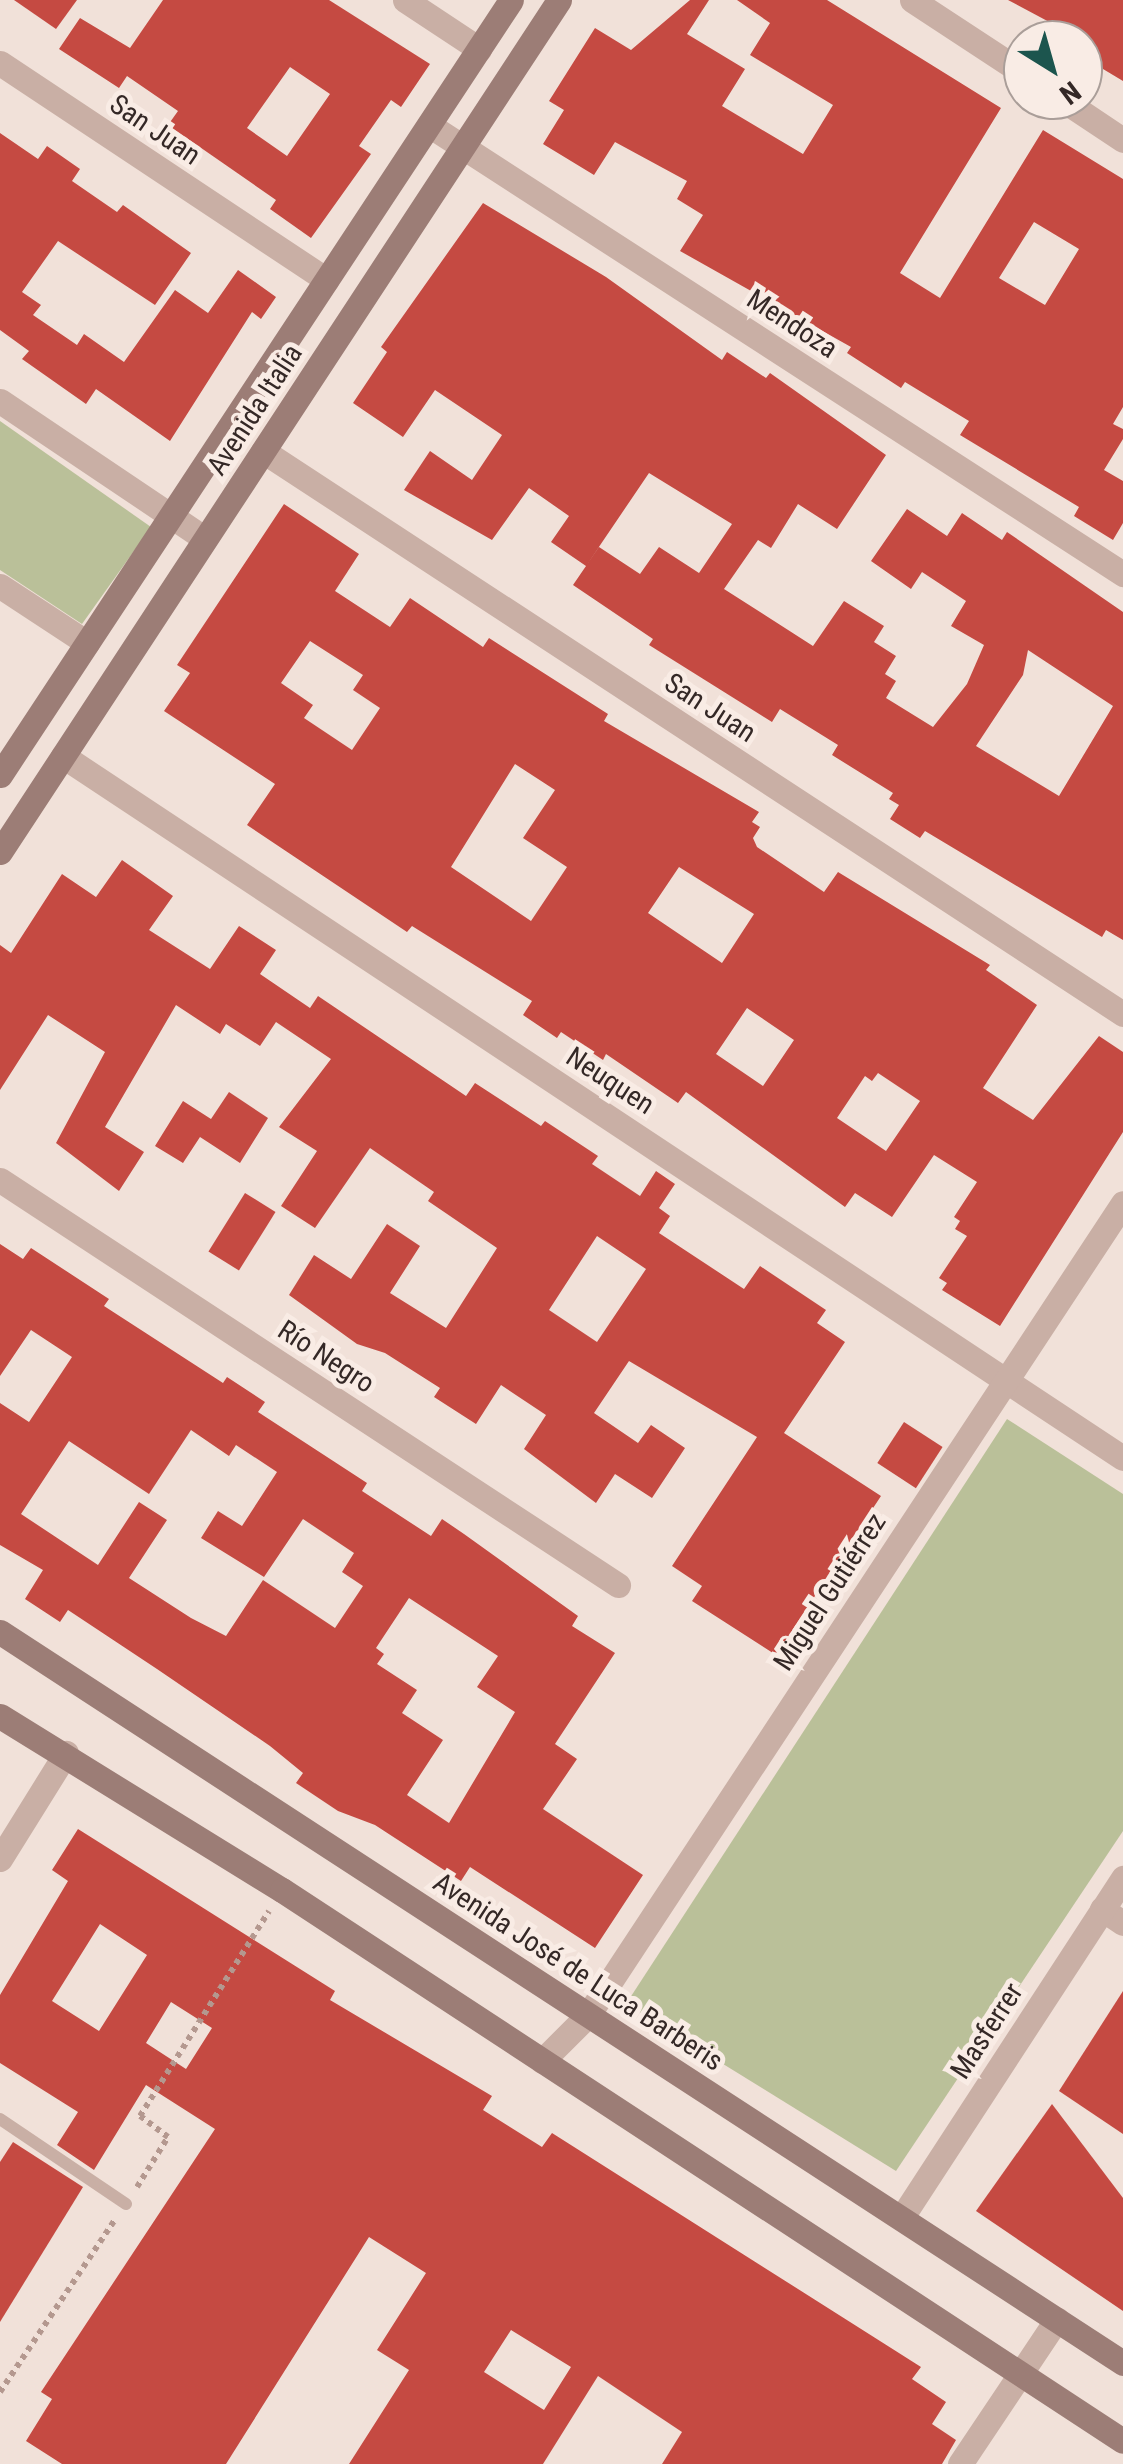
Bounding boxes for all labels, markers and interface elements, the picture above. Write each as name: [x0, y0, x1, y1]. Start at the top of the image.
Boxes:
north arrow: [1003, 20, 1103, 120]
text: N: [1053, 74, 1087, 111]
street label: San Juan: [103, 88, 207, 172]
street label: Mendoza: [740, 282, 844, 366]
street label: Avenida Italia: [200, 338, 310, 482]
street label: San Juan: [658, 666, 762, 750]
street label: Neuquen: [560, 1040, 660, 1122]
street label: Río Negro: [271, 1313, 381, 1401]
street label: Miguel Gutiérrez: [767, 1507, 893, 1677]
street label: Avenida José de Luca Barberis: [427, 1866, 729, 2078]
street label: Masferrer: [944, 1977, 1030, 2085]

